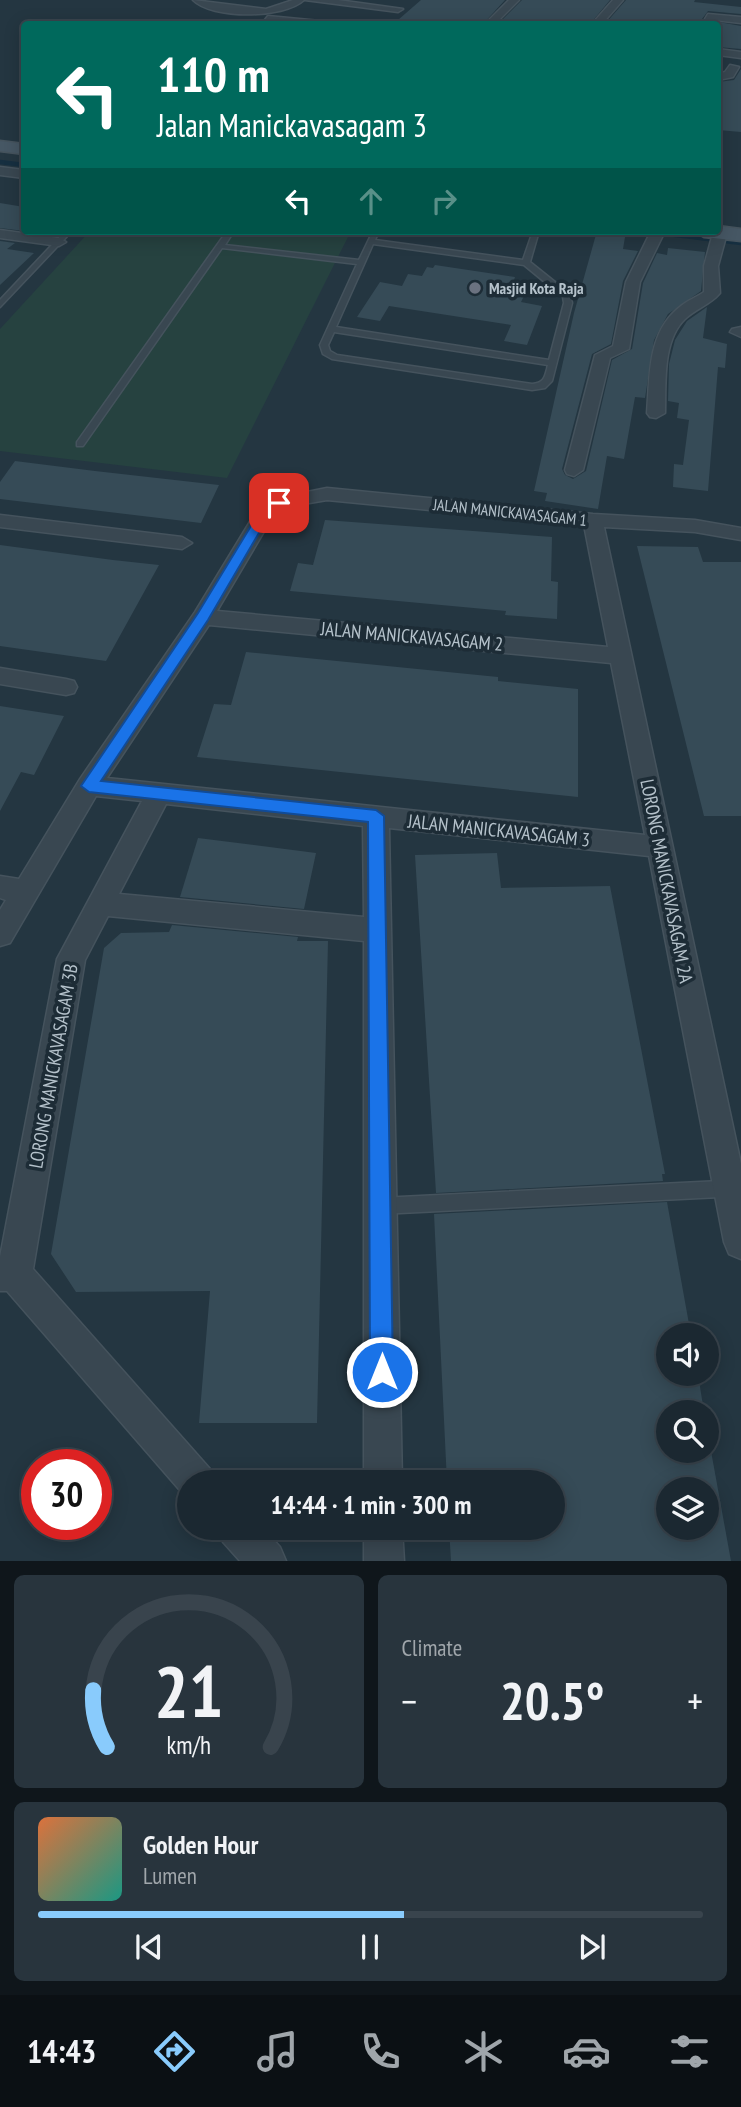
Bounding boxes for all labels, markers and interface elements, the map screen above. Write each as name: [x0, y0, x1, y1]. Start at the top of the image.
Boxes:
text: 110 m: [157, 42, 270, 106]
icon: left: [42, 49, 133, 140]
text: Jalan Manickavasagam 3: [157, 104, 427, 146]
icon: left: [279, 182, 317, 220]
icon: ahead: [352, 182, 390, 220]
icon: right: [425, 182, 463, 220]
place label: Masjid Kota Raja: [489, 278, 584, 298]
marker: Masjid Kota Raja: [467, 280, 483, 296]
pin: [249, 473, 309, 533]
icon: arrive: [260, 484, 298, 522]
street label: JALAN MANICKAVASAGAM 1: [431, 494, 588, 530]
street label: JALAN MANICKAVASAGAM 2: [319, 616, 504, 656]
street label: LORONG MANICKAVASAGAM 2A: [635, 777, 699, 985]
street label: JALAN MANICKAVASAGAM 3: [406, 808, 591, 852]
street label: LORONG MANICKAVASAGAM 3B: [23, 962, 83, 1170]
map controls: [656, 1323, 719, 1540]
button: sound: [656, 1323, 719, 1386]
position arrow: [345, 1335, 419, 1409]
button: search: [656, 1400, 719, 1463]
speed limit sign: 30: [21, 1449, 112, 1540]
button: layers: [656, 1477, 719, 1540]
text: 14:44 · 1 min · 300 m: [271, 1488, 471, 1521]
text: Climate: [402, 1633, 462, 1662]
text: 21: [154, 1644, 224, 1738]
text: 20.5°: [500, 1667, 605, 1734]
text: −: [402, 1676, 417, 1725]
text: +: [687, 1676, 703, 1725]
text: km/h: [167, 1729, 211, 1761]
text: Golden Hour: [143, 1828, 258, 1861]
text: Lumen: [143, 1861, 197, 1890]
icon: previous: [130, 1928, 168, 1966]
icon: pause: [351, 1928, 389, 1966]
icon: next: [573, 1928, 611, 1966]
icon: directions: [150, 2027, 199, 2076]
icon: music: [253, 2027, 302, 2076]
icon: phone: [356, 2027, 405, 2076]
icon: climate: [459, 2027, 508, 2076]
icon: car: [562, 2027, 611, 2076]
icon: filters: [665, 2027, 714, 2076]
text: 14:43: [27, 2030, 96, 2072]

